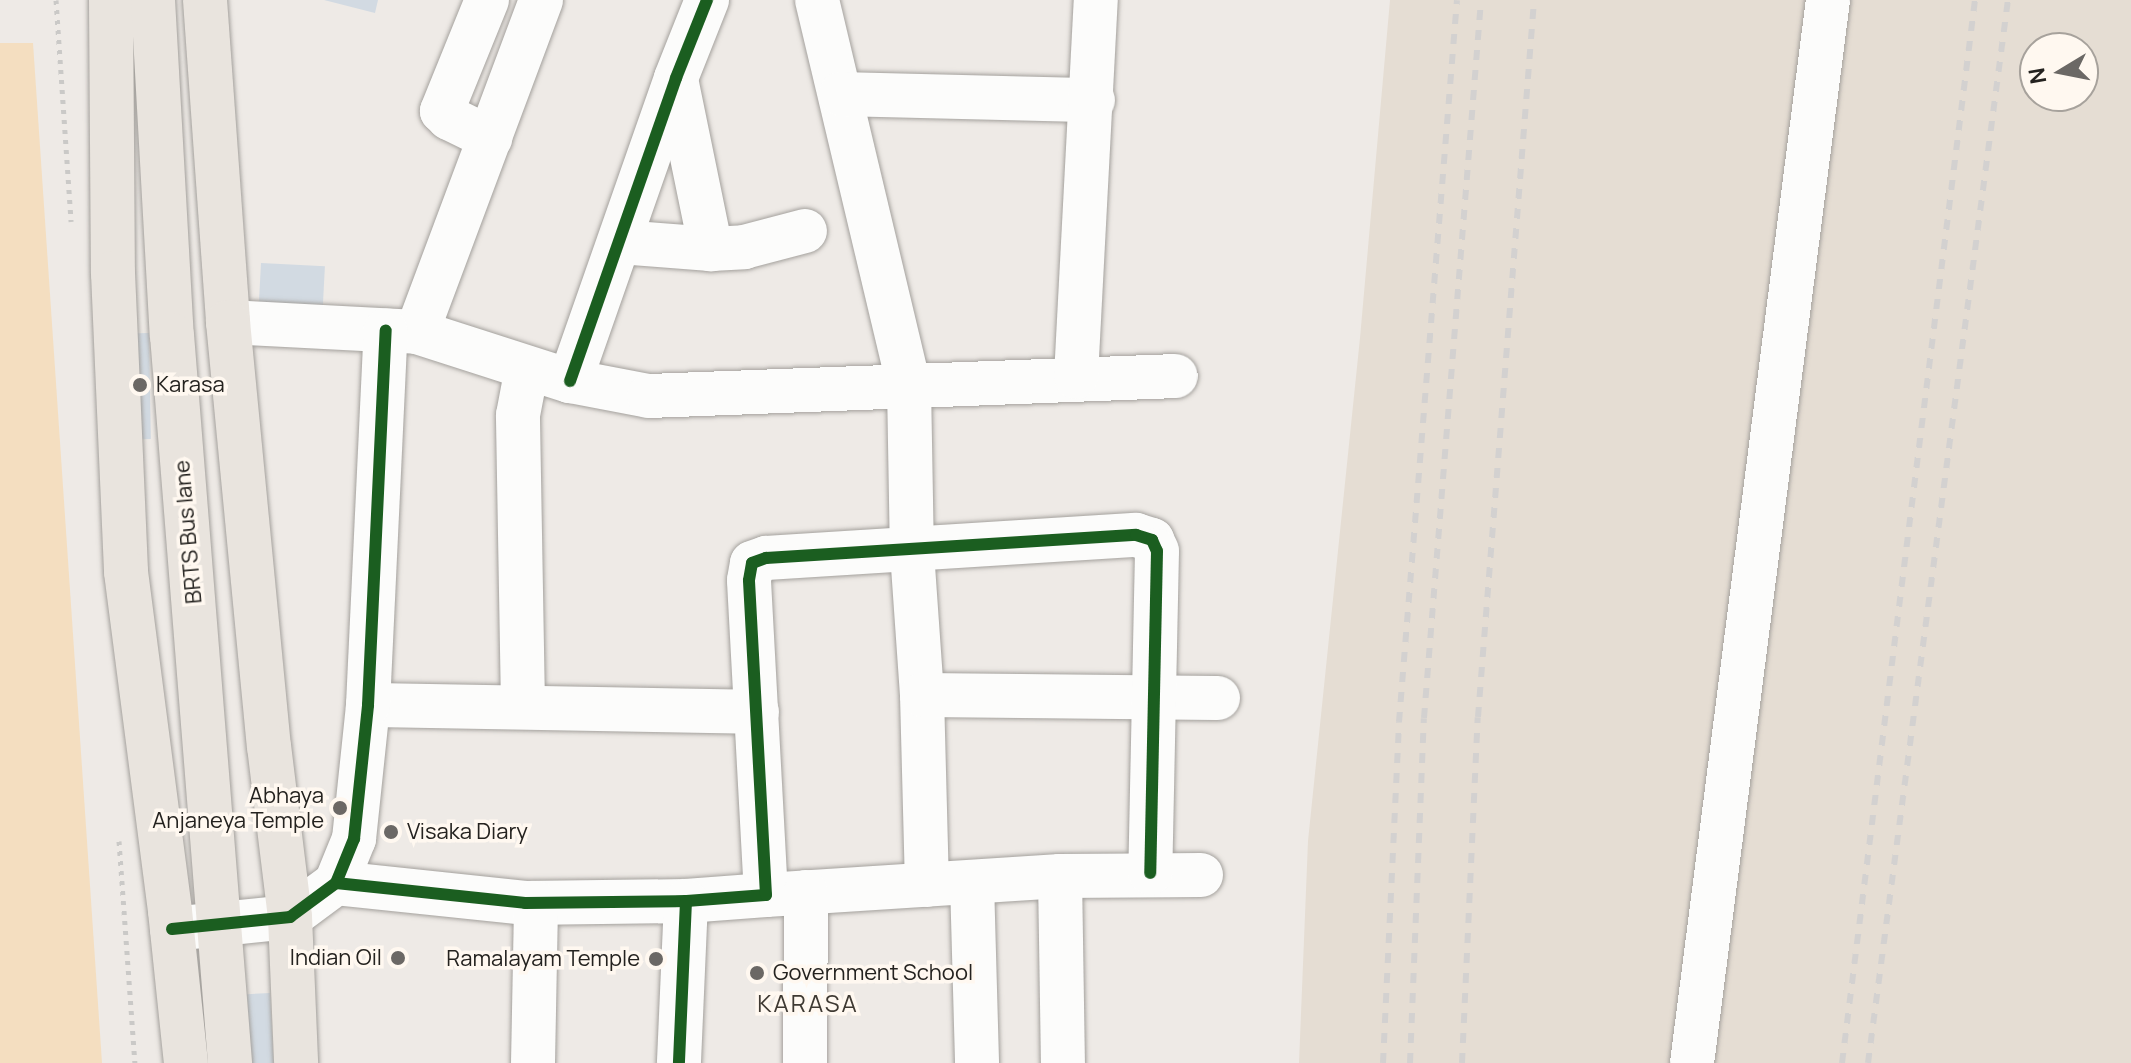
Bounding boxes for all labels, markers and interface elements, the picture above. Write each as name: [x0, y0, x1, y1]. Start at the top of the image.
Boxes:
north arrow: [2019, 32, 2099, 112]
text: N: [2021, 65, 2053, 86]
place label: Karasa: [156, 372, 225, 398]
marker: Karasa: [131, 376, 149, 394]
street label: BRTS Bus lane: [169, 459, 207, 605]
place label: Abhaya Anjaneya Temple: [152, 782, 324, 834]
marker: Abhaya Anjaneya Temple: [331, 799, 349, 817]
place label: Visaka Diary: [407, 819, 528, 845]
marker: Visaka Diary: [382, 823, 400, 841]
place label: Indian Oil: [290, 945, 382, 971]
place label: Ramalayam Temple: [446, 946, 640, 972]
marker: Indian Oil: [389, 949, 407, 967]
marker: Ramalayam Temple: [647, 950, 665, 968]
place label: Government School: [773, 960, 973, 986]
marker: Government School: [748, 964, 766, 982]
district label: KARASA: [757, 989, 859, 1017]

